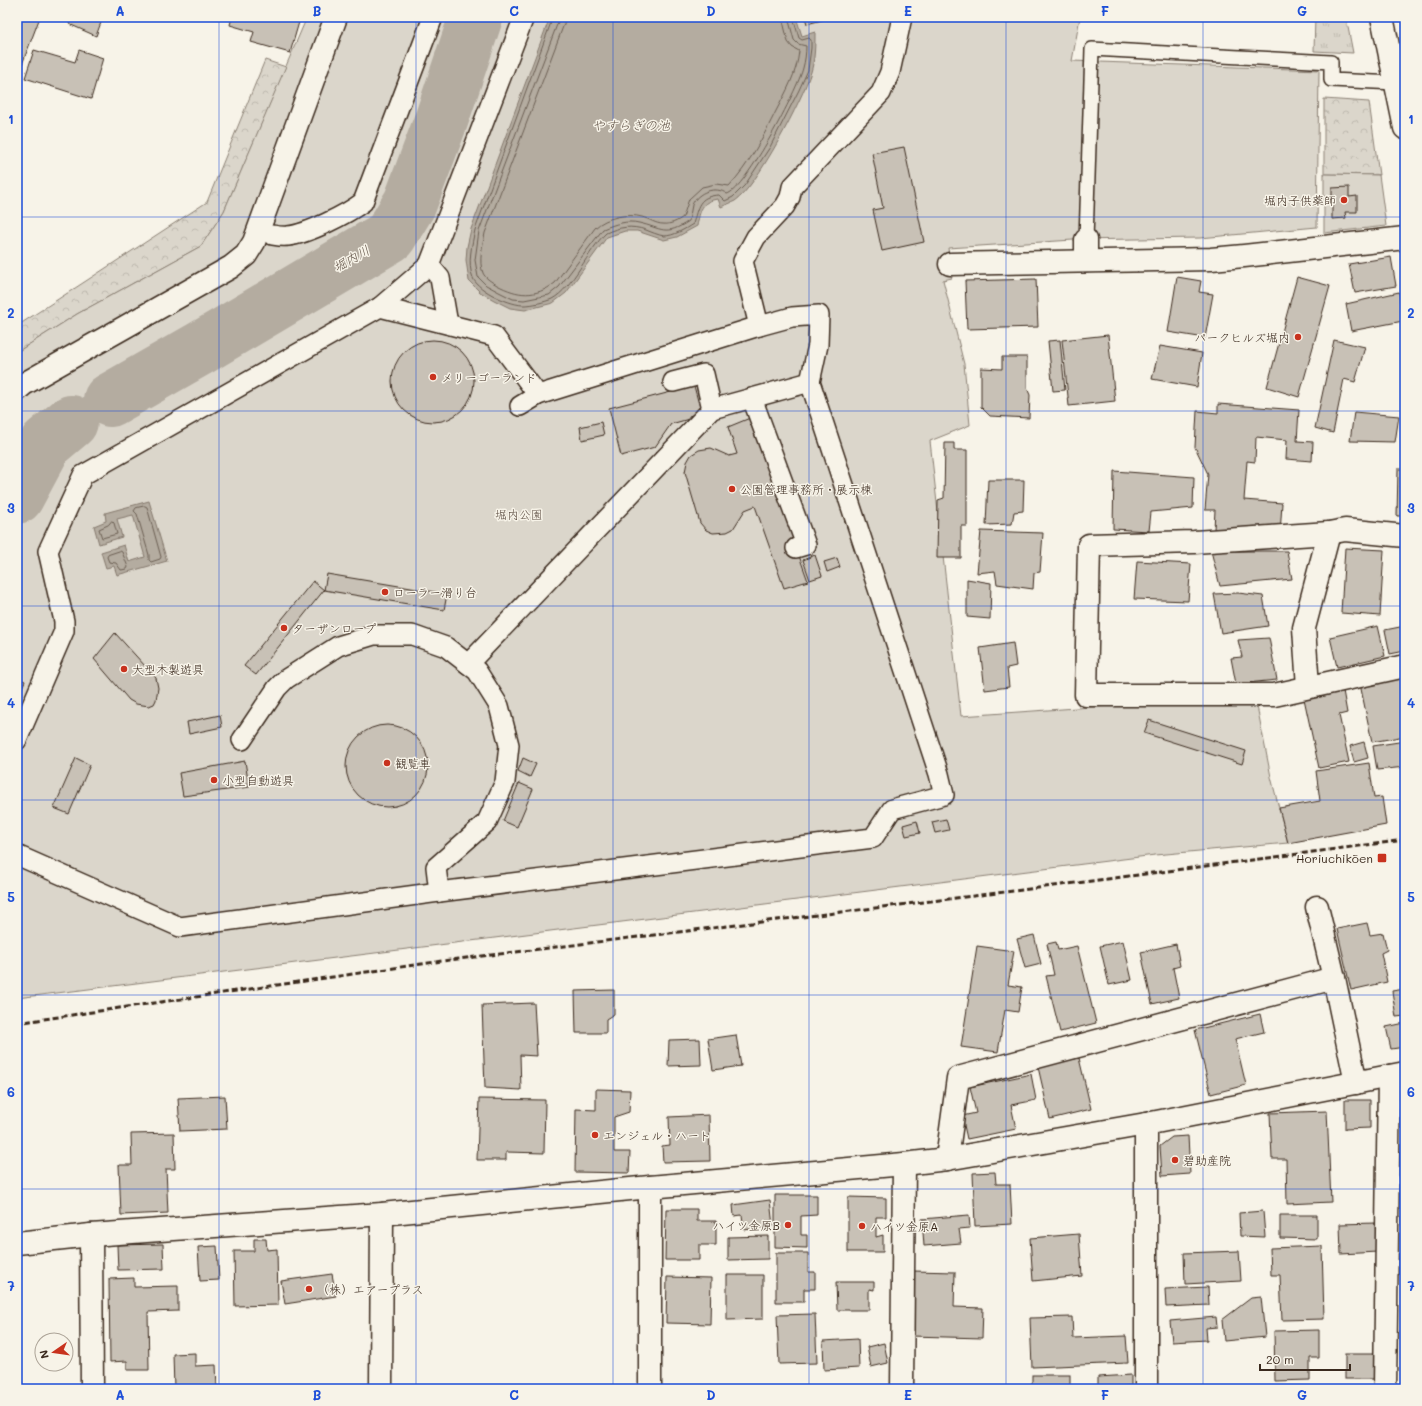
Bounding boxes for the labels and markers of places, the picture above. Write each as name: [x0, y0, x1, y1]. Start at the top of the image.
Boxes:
place label: 堀内子供薬師: [1264, 192, 1336, 208]
marker: 堀内子供薬師: [1339, 195, 1349, 205]
place label: パークヒルズ堀内: [1194, 329, 1290, 345]
marker: パークヒルズ堀内: [1293, 332, 1303, 342]
place label: メリーゴーランド: [441, 369, 537, 385]
marker: メリーゴーランド: [428, 372, 438, 382]
place label: 公園管理事務所・展示棟: [740, 481, 872, 497]
marker: 公園管理事務所・展示棟: [727, 484, 737, 494]
place label: ローラー滑り台: [393, 584, 477, 600]
marker: ローラー滑り台: [380, 587, 390, 597]
place label: ターザンロープ: [292, 620, 376, 636]
marker: ターザンロープ: [279, 623, 289, 633]
place label: 大型木製遊具: [132, 661, 204, 677]
marker: 大型木製遊具: [119, 664, 129, 674]
place label: 観覧車: [395, 755, 431, 771]
marker: 観覧車: [382, 758, 392, 768]
place label: 小型自動遊具: [222, 772, 294, 788]
marker: 小型自動遊具: [209, 775, 219, 785]
place label: Horiuchikōen: [1296, 850, 1373, 866]
marker: Horiuchikōen: [1376, 852, 1388, 864]
place label: エンジェル・ハート: [603, 1127, 711, 1143]
marker: エンジェル・ハート: [590, 1130, 600, 1140]
place label: 碧助産院: [1183, 1152, 1231, 1168]
marker: 碧助産院: [1170, 1155, 1180, 1165]
place label: ハイツ金原B: [713, 1217, 780, 1233]
place label: ハイツ金原A: [870, 1218, 938, 1234]
marker: ハイツ金原B: [783, 1220, 793, 1230]
marker: ハイツ金原A: [857, 1221, 867, 1231]
place label: （株）エアープラス: [317, 1281, 424, 1297]
marker: （株）エアープラス: [304, 1284, 314, 1294]

